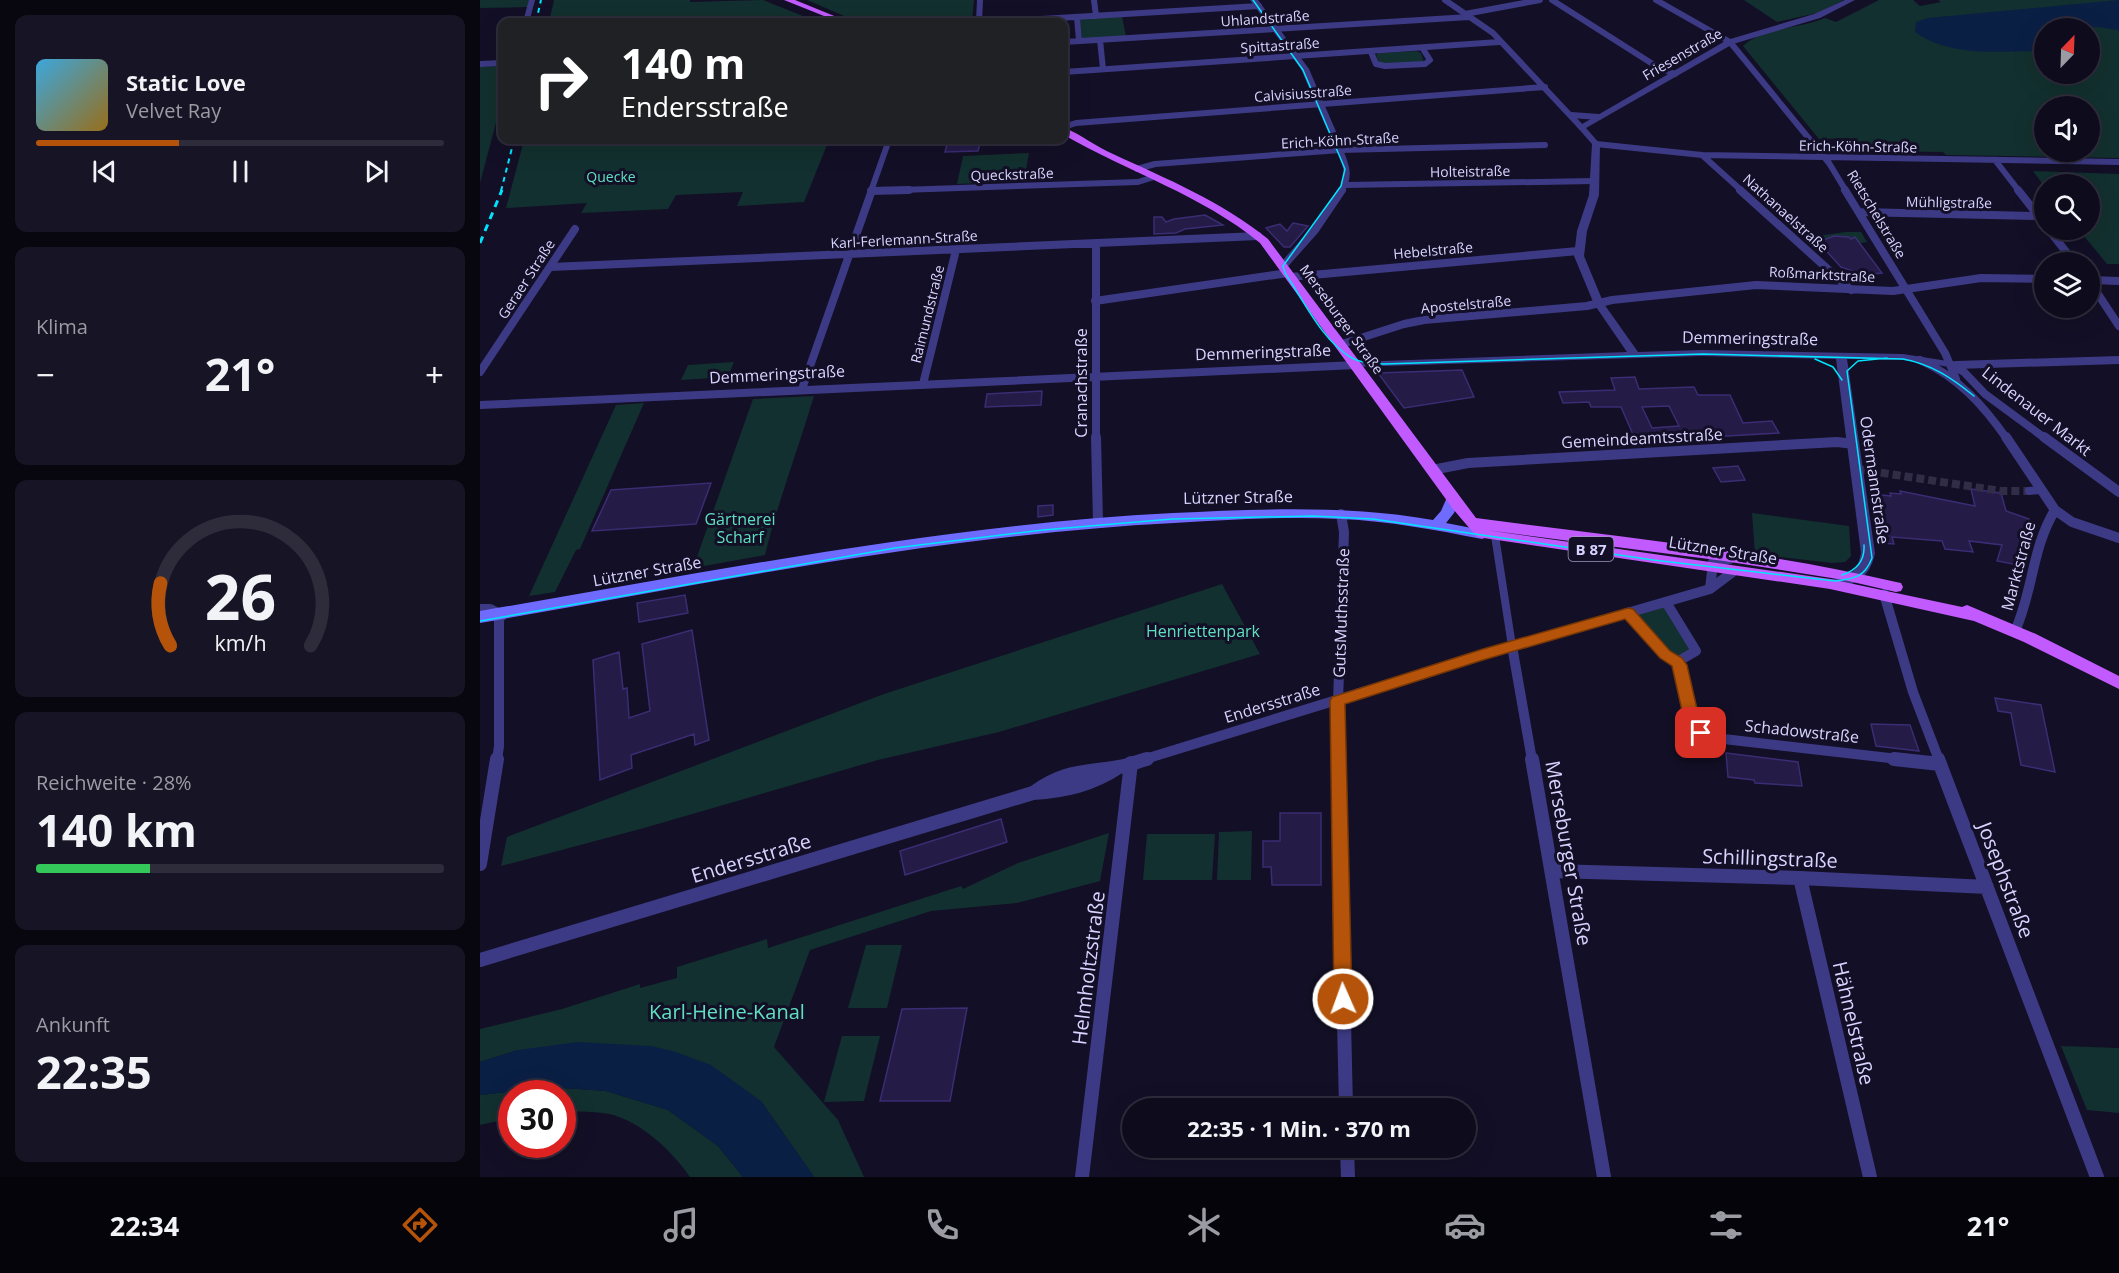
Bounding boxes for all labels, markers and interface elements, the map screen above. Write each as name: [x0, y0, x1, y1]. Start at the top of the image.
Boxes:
street label: Uhlandstraße: [1220, 5, 1310, 31]
north arrow: [2034, 18, 2100, 84]
map controls: [2034, 18, 2100, 318]
street label: Friesenstraße: [1639, 23, 1725, 85]
street label: Spittastraße: [1240, 33, 1320, 57]
text: 140 m: [621, 34, 745, 91]
icon: right: [522, 42, 600, 120]
text: Static Love: [126, 67, 246, 97]
street label: Calvisiusstraße: [1254, 80, 1353, 106]
text: Endersstraße: [621, 88, 789, 125]
button: sound: [2034, 96, 2100, 162]
text: Velvet Ray: [126, 97, 221, 124]
street label: Erich-Köhn-Straße: [1280, 127, 1400, 153]
street label: Erich-Köhn-Straße: [1799, 135, 1917, 157]
icon: previous: [88, 155, 121, 188]
icon: pause: [224, 155, 257, 188]
icon: next: [360, 155, 393, 188]
street label: Holteistraße: [1430, 161, 1510, 181]
street label: Queckstraße: [970, 163, 1054, 185]
street label: Rietschelstraße: [1843, 166, 1911, 262]
park label: Quecke: [586, 167, 636, 186]
street label: Nathanaelstraße: [1739, 169, 1833, 257]
button: search: [2034, 174, 2100, 240]
street label: Mühligstraße: [1906, 192, 1992, 212]
street label: Karl-Ferlemann-Straße: [830, 226, 978, 252]
street label: Geraer Straße: [493, 235, 559, 323]
street label: Hebelstraße: [1392, 237, 1474, 263]
button: layers: [2034, 252, 2100, 318]
street label: Merseburger Straße: [1296, 260, 1388, 378]
street label: Roßmarktstraße: [1768, 262, 1876, 286]
street label: Raimundstraße: [906, 263, 948, 365]
street label: Apostelstraße: [1420, 291, 1512, 317]
text: Klima: [36, 313, 88, 340]
street label: Demmeringstraße: [1682, 326, 1818, 350]
street label: Cranachstraße: [1070, 328, 1092, 438]
street label: Demmeringstraße: [1195, 339, 1331, 365]
text: 21°: [205, 343, 275, 404]
text: −: [36, 352, 55, 397]
text: +: [425, 352, 444, 397]
street label: Demmeringstraße: [709, 359, 845, 389]
street label: Lindenauer Markt: [1978, 361, 2096, 461]
street label: Odermannstraße: [1855, 415, 1895, 545]
street label: Gemeindeamtsstraße: [1561, 423, 1723, 453]
street label: Lützner Straße: [1183, 485, 1293, 509]
park label: Gärtnerei Scharf: [704, 508, 776, 548]
street label: Marktstraße: [1996, 519, 2040, 613]
street label: Lützner Straße: [1667, 531, 1779, 569]
road number: B 87: [1568, 537, 1614, 561]
street label: GutsMuthsstraße: [1328, 548, 1354, 678]
street label: Lützner Straße: [591, 551, 703, 591]
text: 26: [204, 553, 276, 638]
park label: Henriettenpark: [1146, 620, 1261, 642]
text: km/h: [214, 628, 266, 657]
street label: Endersstraße: [1221, 678, 1323, 728]
pin: [1675, 707, 1726, 758]
street label: Schadowstraße: [1744, 714, 1860, 748]
icon: arrive: [1684, 716, 1717, 749]
street label: Merseburger Straße: [1539, 758, 1599, 948]
text: Reichweite · 28%: [36, 769, 192, 796]
text: 140 km: [36, 799, 197, 860]
street label: Josephstraße: [1971, 816, 2041, 942]
street label: Endersstraße: [688, 827, 814, 889]
street label: Schillingstraße: [1702, 842, 1838, 874]
street label: Helmholtzstraße: [1065, 889, 1111, 1047]
street label: Hähnelstraße: [1827, 958, 1881, 1088]
position arrow: [1311, 967, 1375, 1031]
park label: Karl-Heine-Kanal: [649, 998, 805, 1025]
text: Ankunft: [36, 1011, 110, 1038]
text: 22:35: [36, 1041, 152, 1102]
speed limit sign: 30: [498, 1080, 576, 1158]
text: 22:35 · 1 Min. · 370 m: [1187, 1113, 1411, 1143]
icon: directions: [399, 1204, 441, 1246]
icon: music: [660, 1204, 702, 1246]
icon: phone: [921, 1204, 963, 1246]
icon: climate: [1183, 1204, 1225, 1246]
icon: car: [1444, 1204, 1486, 1246]
icon: filters: [1705, 1204, 1747, 1246]
text: 22:34: [110, 1207, 179, 1244]
text: 21°: [1967, 1207, 2009, 1244]

